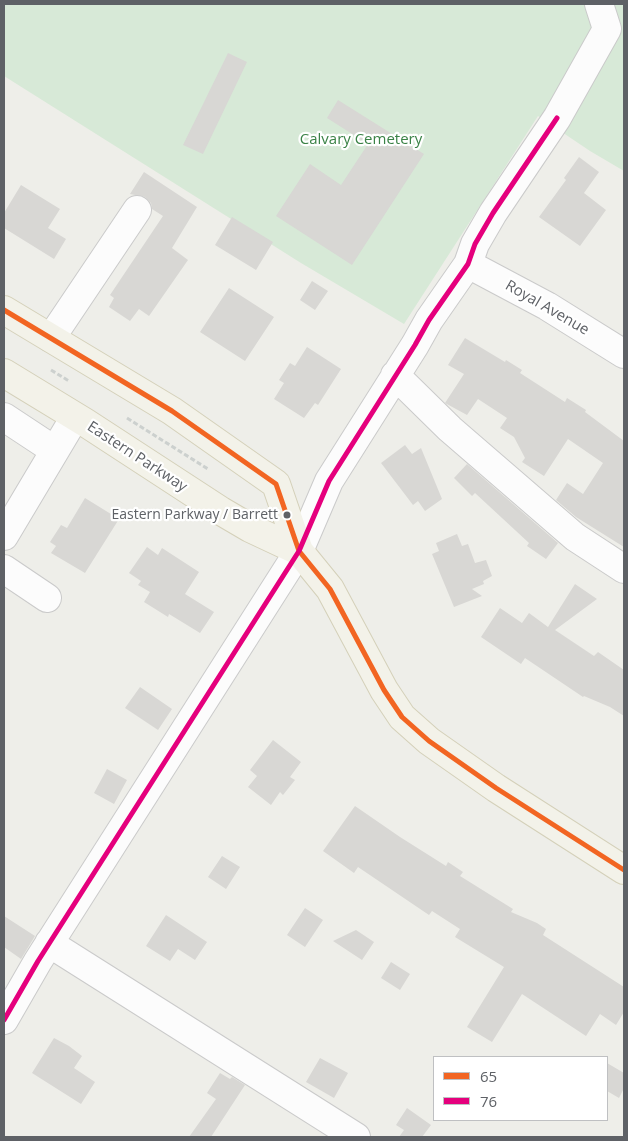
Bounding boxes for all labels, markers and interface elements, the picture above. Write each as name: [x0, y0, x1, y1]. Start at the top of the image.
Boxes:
park label: Calvary Cemetery: [300, 131, 422, 149]
street label: Royal Avenue: [502, 277, 592, 339]
street label: Eastern Parkway: [84, 418, 190, 496]
place label: Eastern Parkway / Barrett: [112, 507, 278, 523]
marker: Eastern Parkway / Barrett: [282, 510, 292, 520]
legend: [433, 1056, 608, 1121]
text: 65: [480, 1066, 497, 1086]
text: 76: [480, 1091, 497, 1111]

